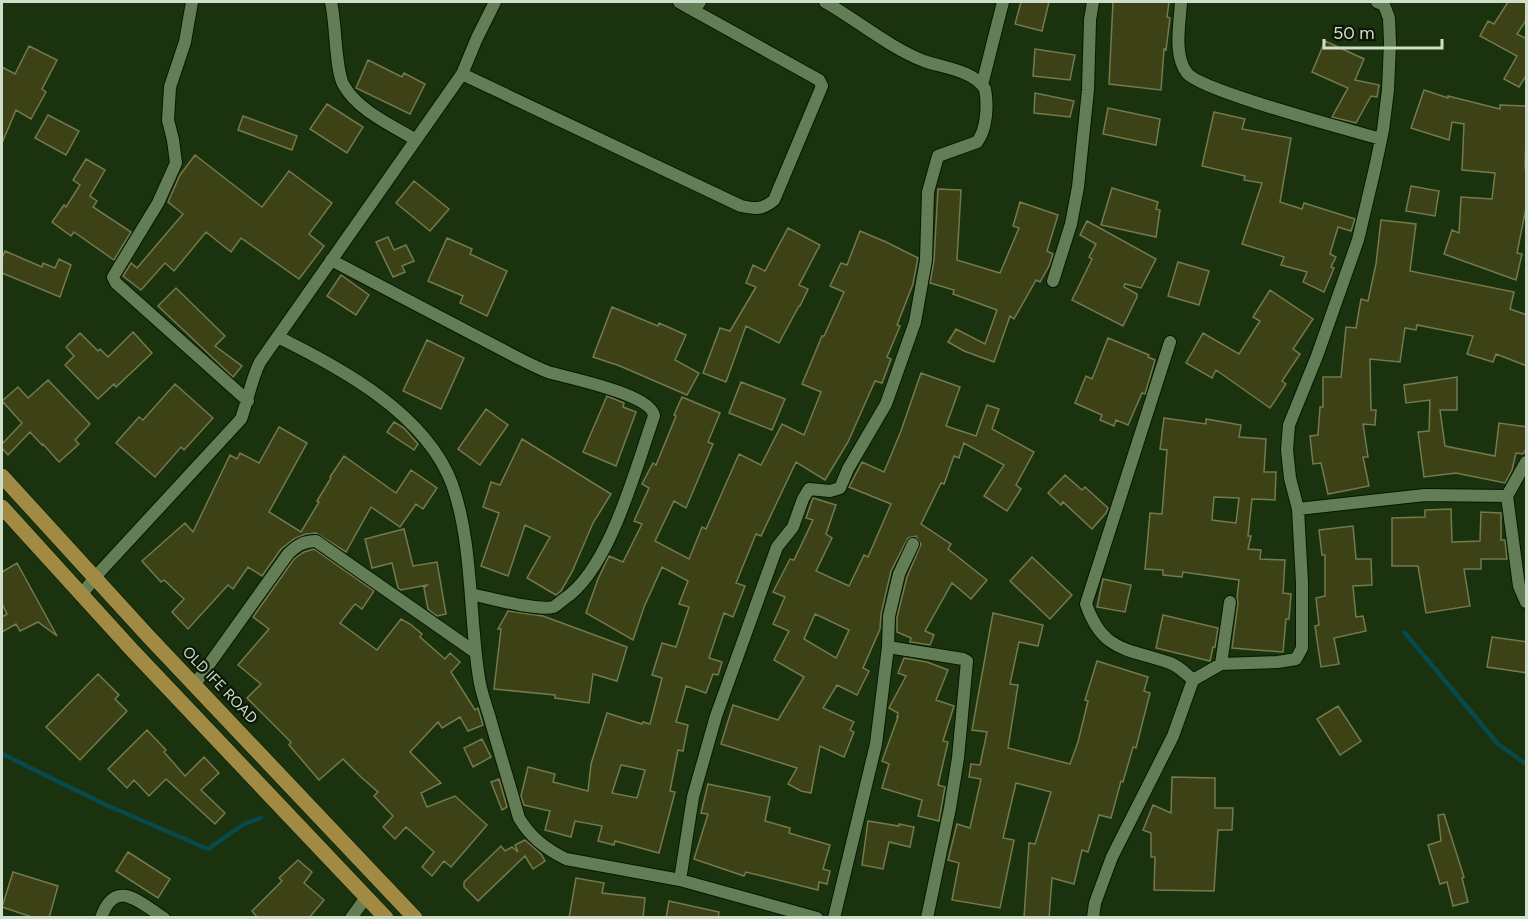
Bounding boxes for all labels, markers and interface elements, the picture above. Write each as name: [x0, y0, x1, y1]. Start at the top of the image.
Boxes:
scale bar: [1324, 12, 1442, 50]
text: 50 m: [1333, 22, 1375, 44]
street label: OLD IFE ROAD: [179, 643, 261, 727]

